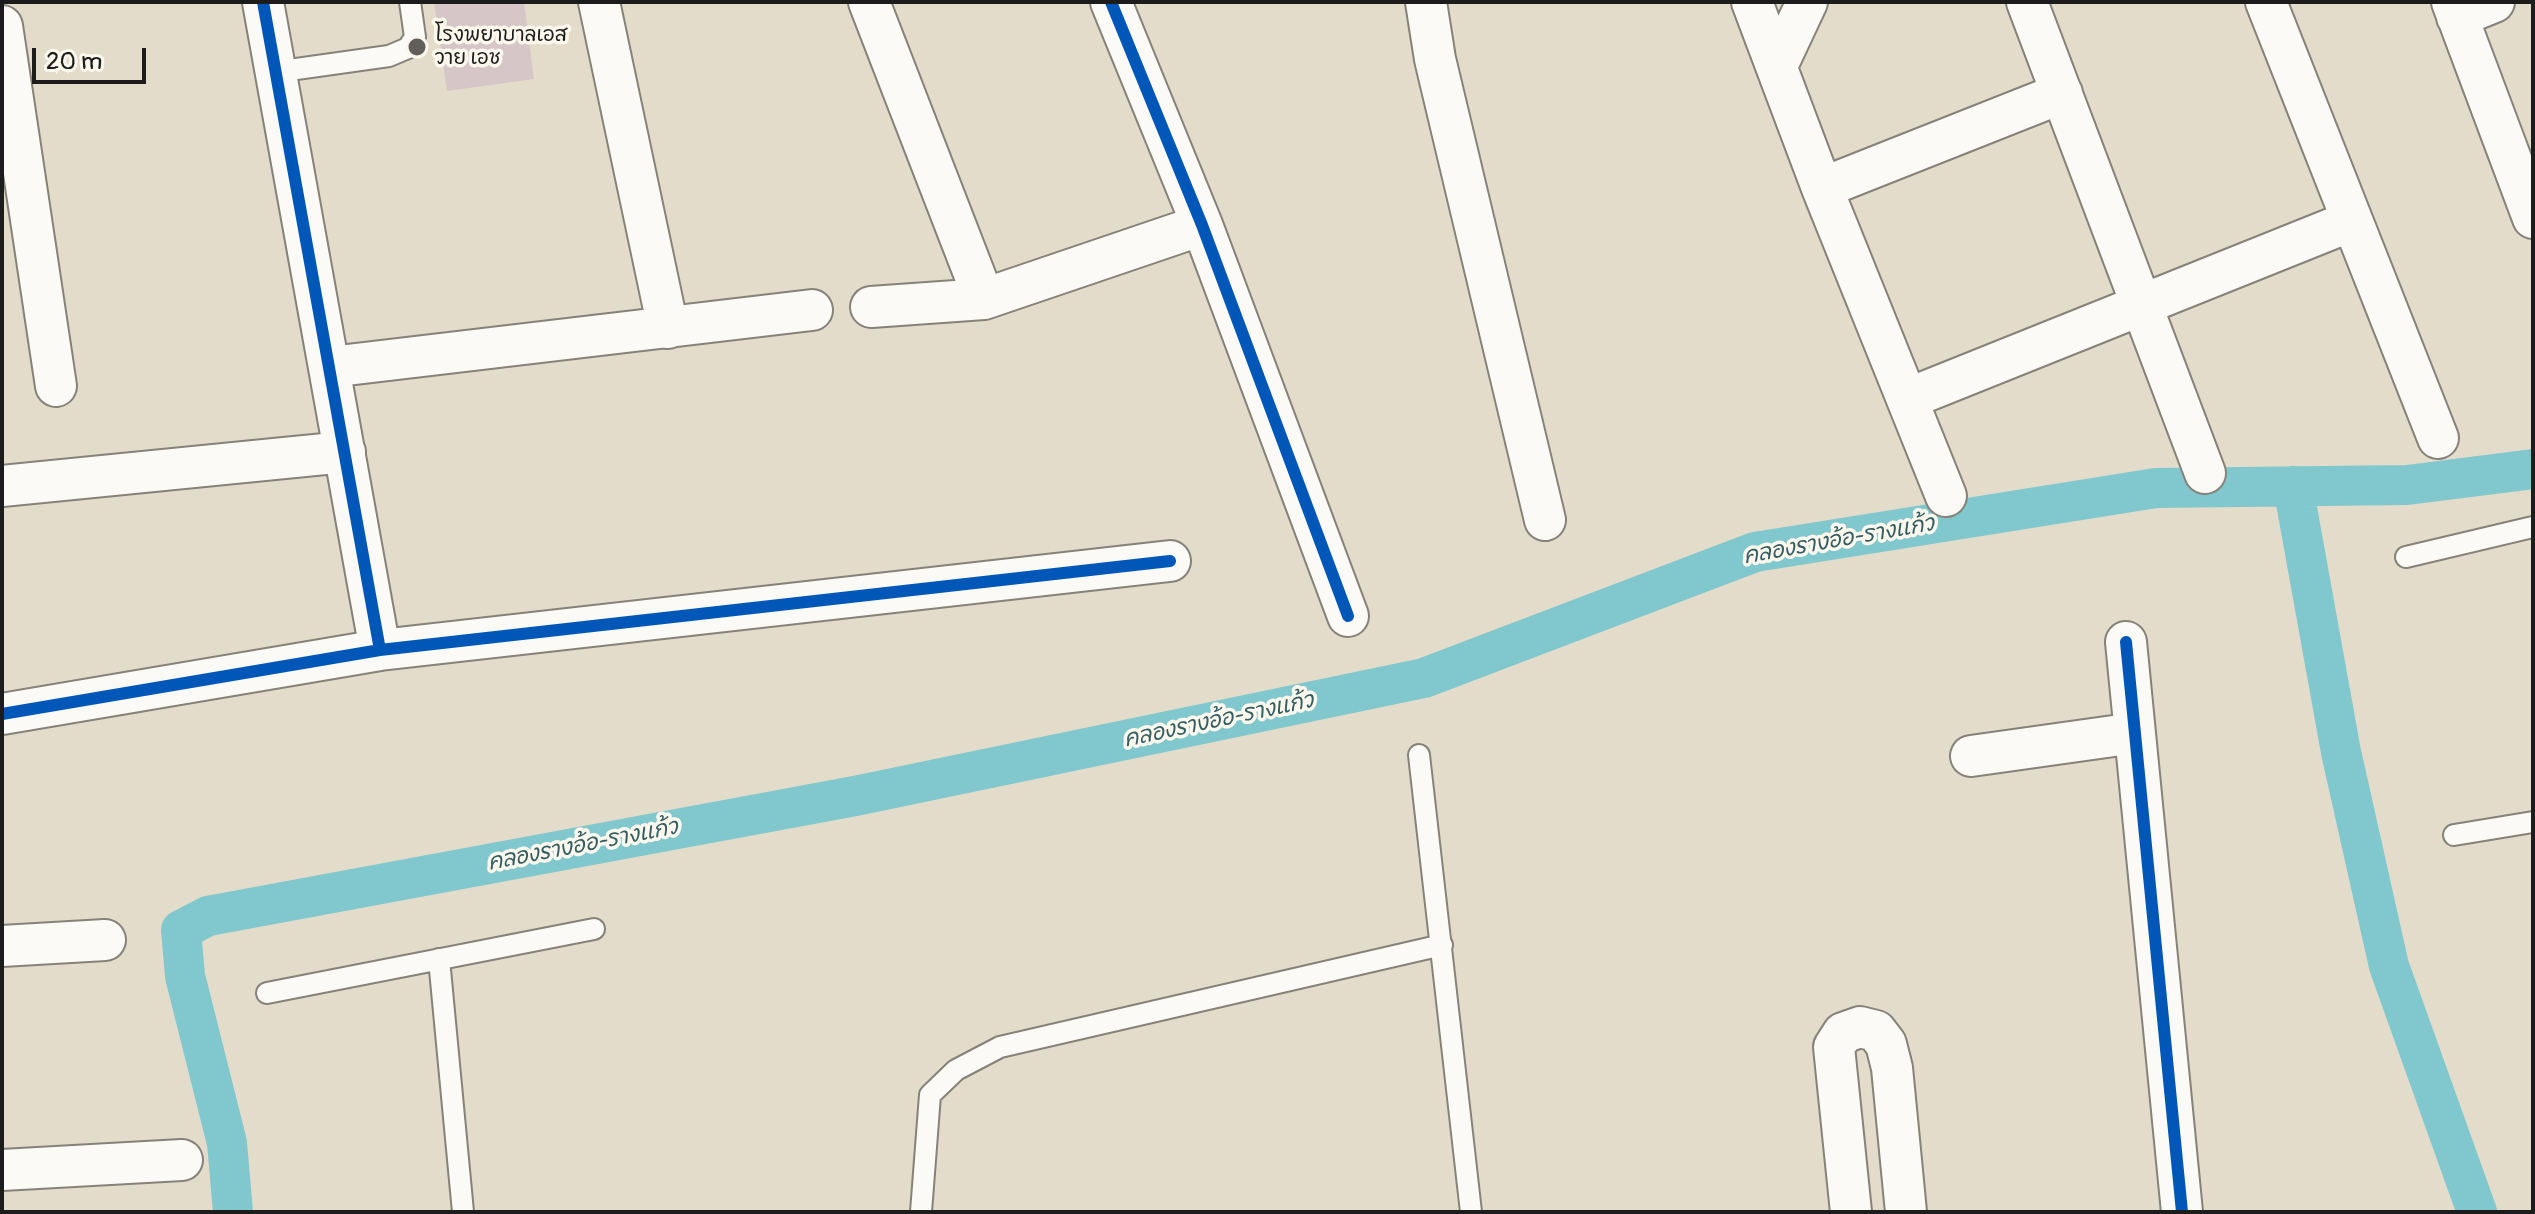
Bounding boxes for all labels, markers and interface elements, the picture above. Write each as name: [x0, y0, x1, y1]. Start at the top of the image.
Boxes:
place label: โรงพยาบาลเอส วาย เอช: [435, 24, 567, 71]
scale bar: [36, 32, 150, 82]
marker: โรงพยาบาลเอส วาย เอช: [406, 36, 428, 58]
text: 20 m: [46, 47, 102, 76]
water label: คลองรางอ้อ-รางแก้ว: [1742, 511, 1936, 571]
water label: คลองรางอ้อ-รางแก้ว: [1122, 688, 1316, 754]
water label: คลองรางอ้อ-รางแก้ว: [486, 815, 680, 877]

